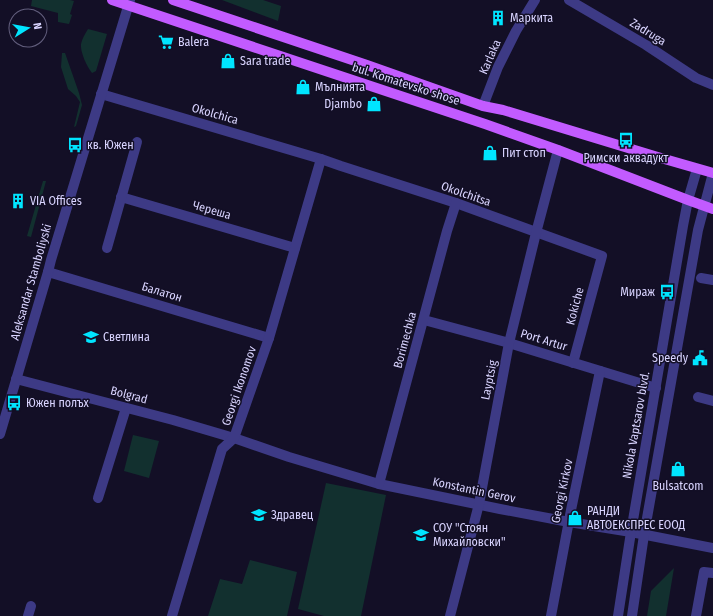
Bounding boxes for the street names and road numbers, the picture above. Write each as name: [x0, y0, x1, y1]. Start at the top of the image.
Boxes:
street label: Zadruga: [628, 16, 669, 48]
street label: Karlaka: [476, 37, 504, 77]
street label: bul. Komatevsko shose: [350, 60, 462, 108]
street label: Okolchica: [190, 101, 240, 127]
street label: Okolchitsa: [439, 179, 493, 209]
street label: Череша: [191, 198, 233, 222]
street label: Aleksandar Stamboliyski: [8, 222, 54, 342]
street label: Балатон: [140, 279, 184, 305]
street label: Kokiche: [563, 286, 587, 326]
street label: Borimechka: [391, 310, 419, 370]
street label: Port Artur: [519, 326, 570, 354]
street label: Georgi Ikonomov: [219, 344, 259, 428]
street label: Layptsig: [478, 358, 500, 401]
street label: Nikola Vaptsarov blvd.: [620, 370, 652, 480]
street label: Bolgrad: [109, 383, 149, 407]
street label: Georgi Kirkov: [548, 457, 576, 524]
street label: Konstantin Gerov: [431, 474, 517, 506]

